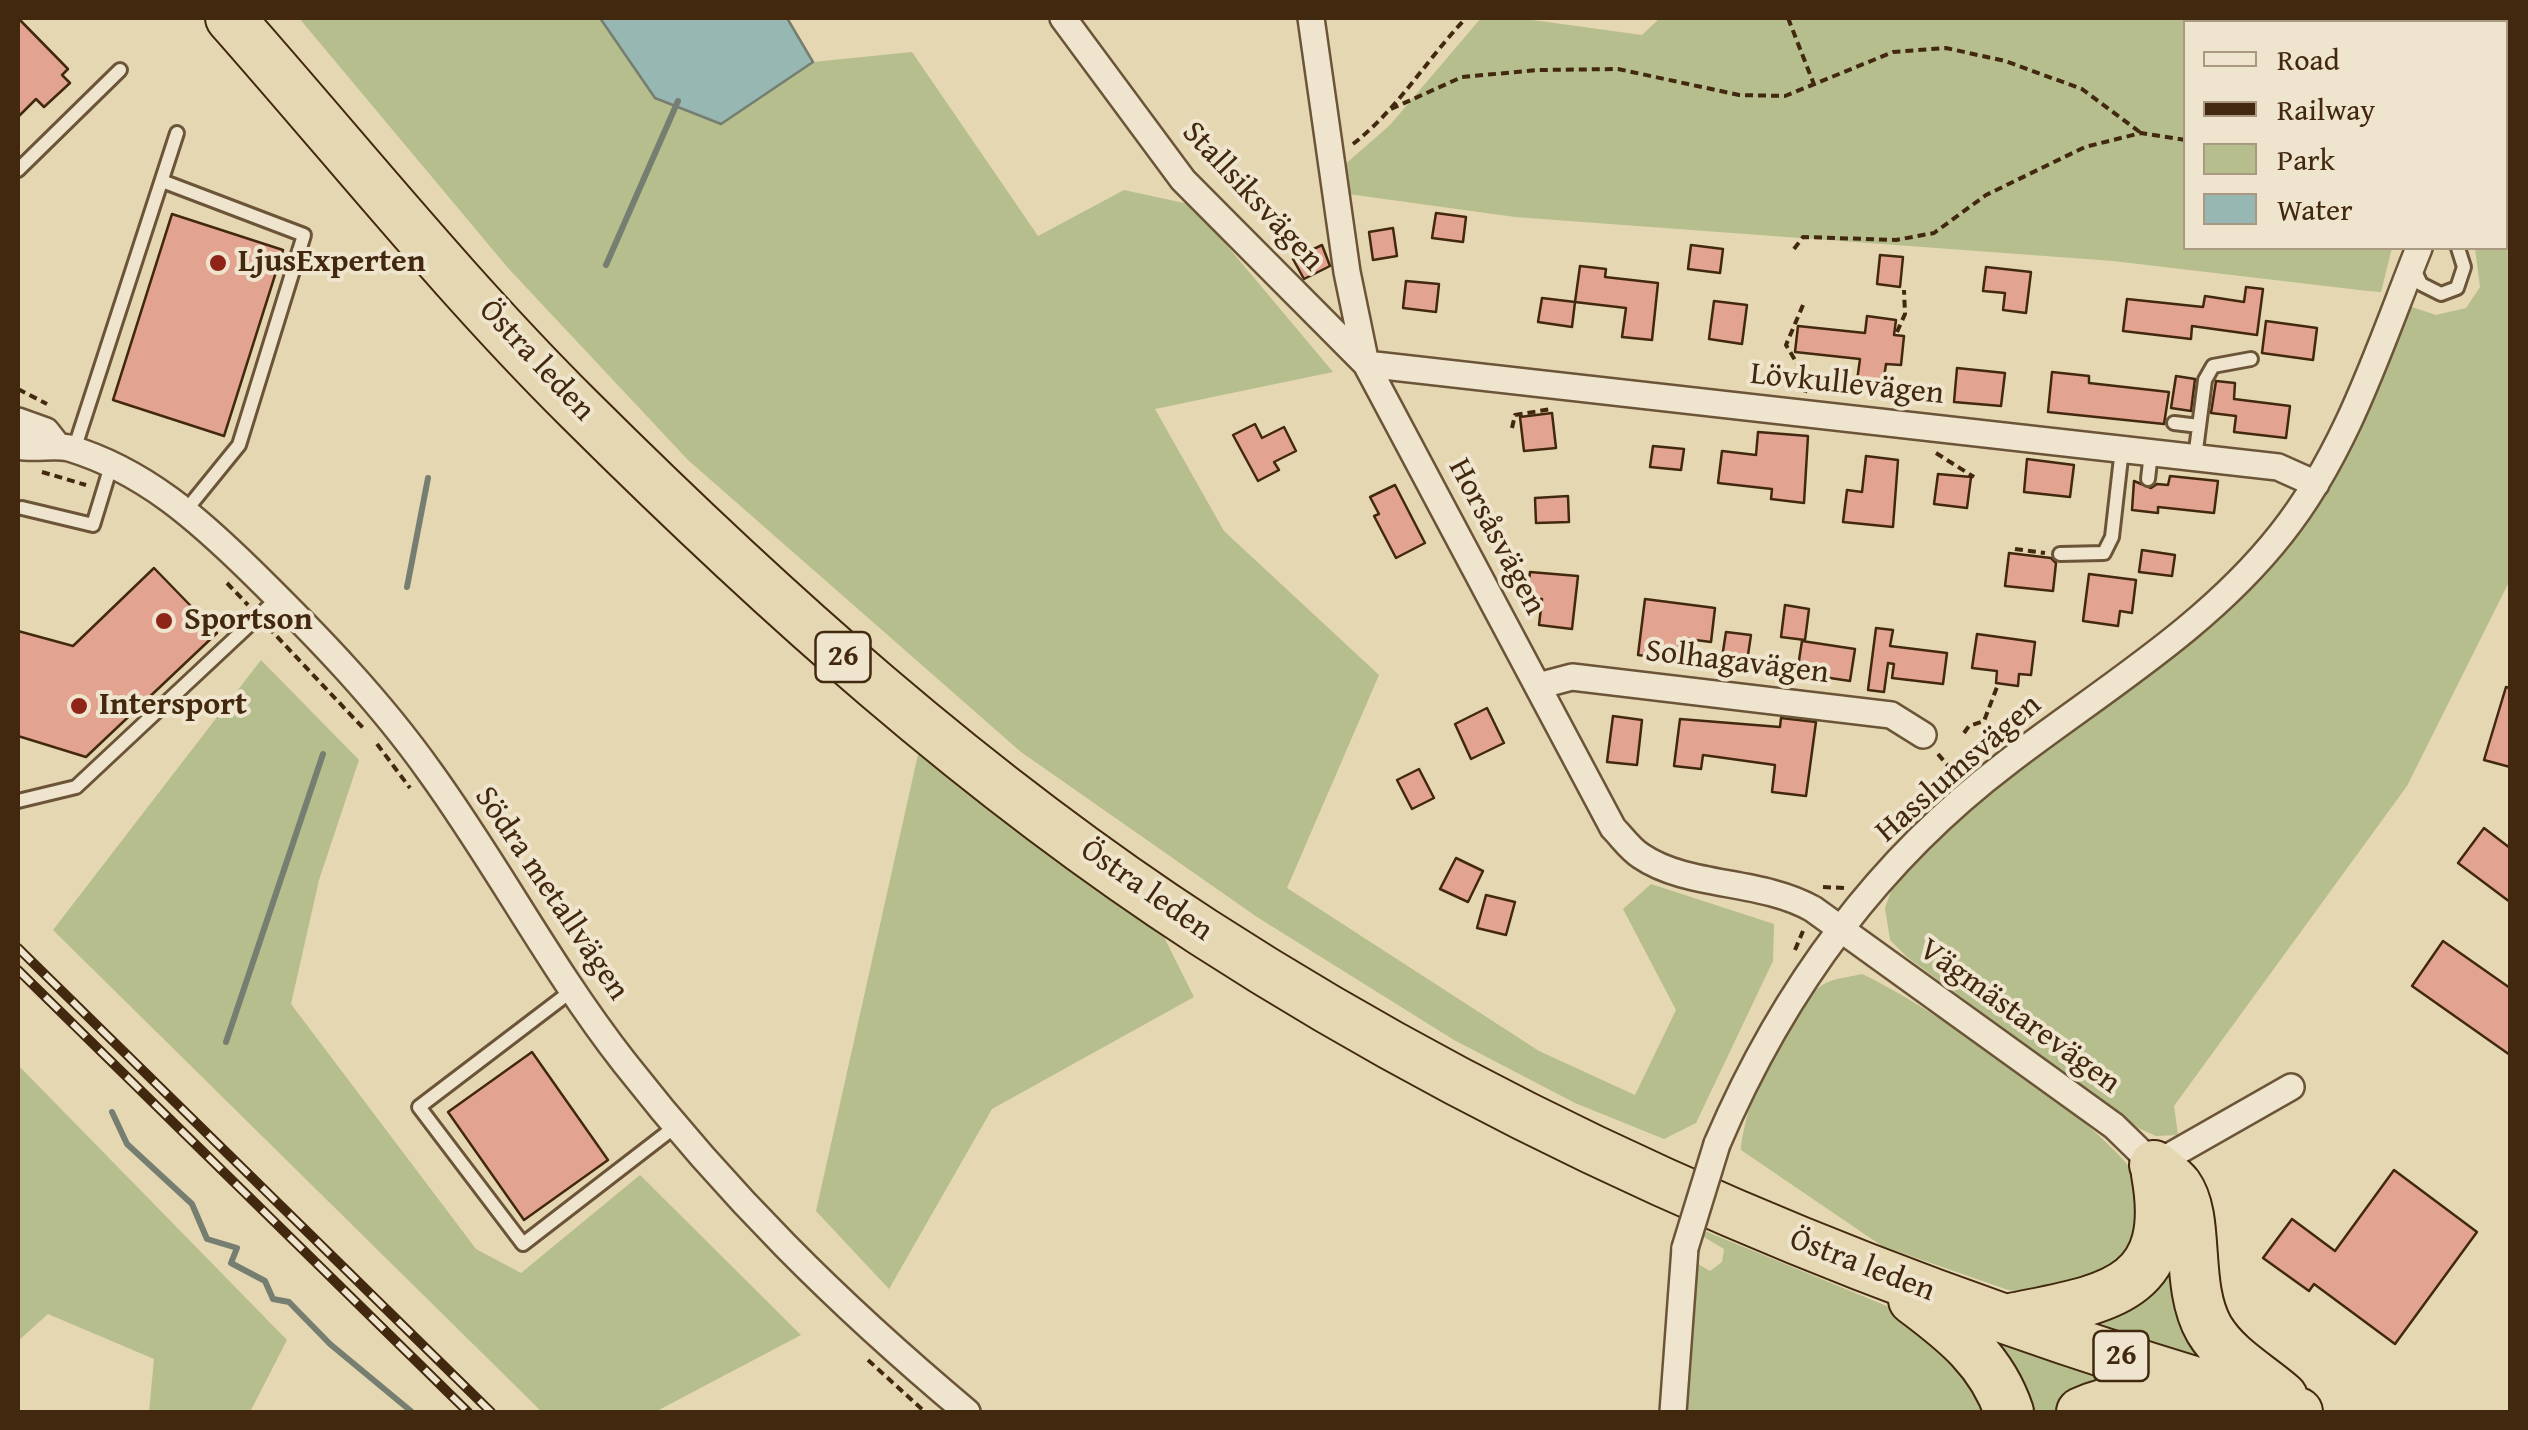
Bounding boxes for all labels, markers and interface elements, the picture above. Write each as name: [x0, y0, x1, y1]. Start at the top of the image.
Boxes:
legend: [2183, 20, 2508, 250]
text: Road: [2277, 37, 2340, 81]
text: Railway: [2277, 87, 2375, 131]
street label: Stallsiksvägen: [1173, 114, 1331, 280]
text: Park: [2277, 137, 2335, 181]
text: Water: [2277, 187, 2353, 231]
place label: LjusExperten: [238, 244, 426, 282]
marker: LjusExperten: [207, 252, 229, 274]
street label: Östra leden: [470, 292, 602, 430]
street label: Lövkullevägen: [1748, 356, 1946, 414]
street label: Horsåsvägen: [1439, 452, 1553, 622]
place label: Sportson: [184, 602, 313, 640]
marker: Sportson: [153, 610, 175, 632]
road number: 26: [816, 632, 870, 682]
street label: Solhagavägen: [1643, 633, 1831, 693]
place label: Intersport: [99, 687, 247, 725]
street label: Hasslumsvägen: [1868, 687, 2050, 851]
marker: Intersport: [68, 695, 90, 717]
street label: Södra metallvägen: [465, 780, 637, 1008]
street label: Östra leden: [1073, 832, 1219, 950]
street label: Vägmästarevägen: [1911, 931, 2127, 1103]
street label: Östra leden: [1784, 1221, 1940, 1311]
road number: 26: [2094, 1331, 2148, 1381]

